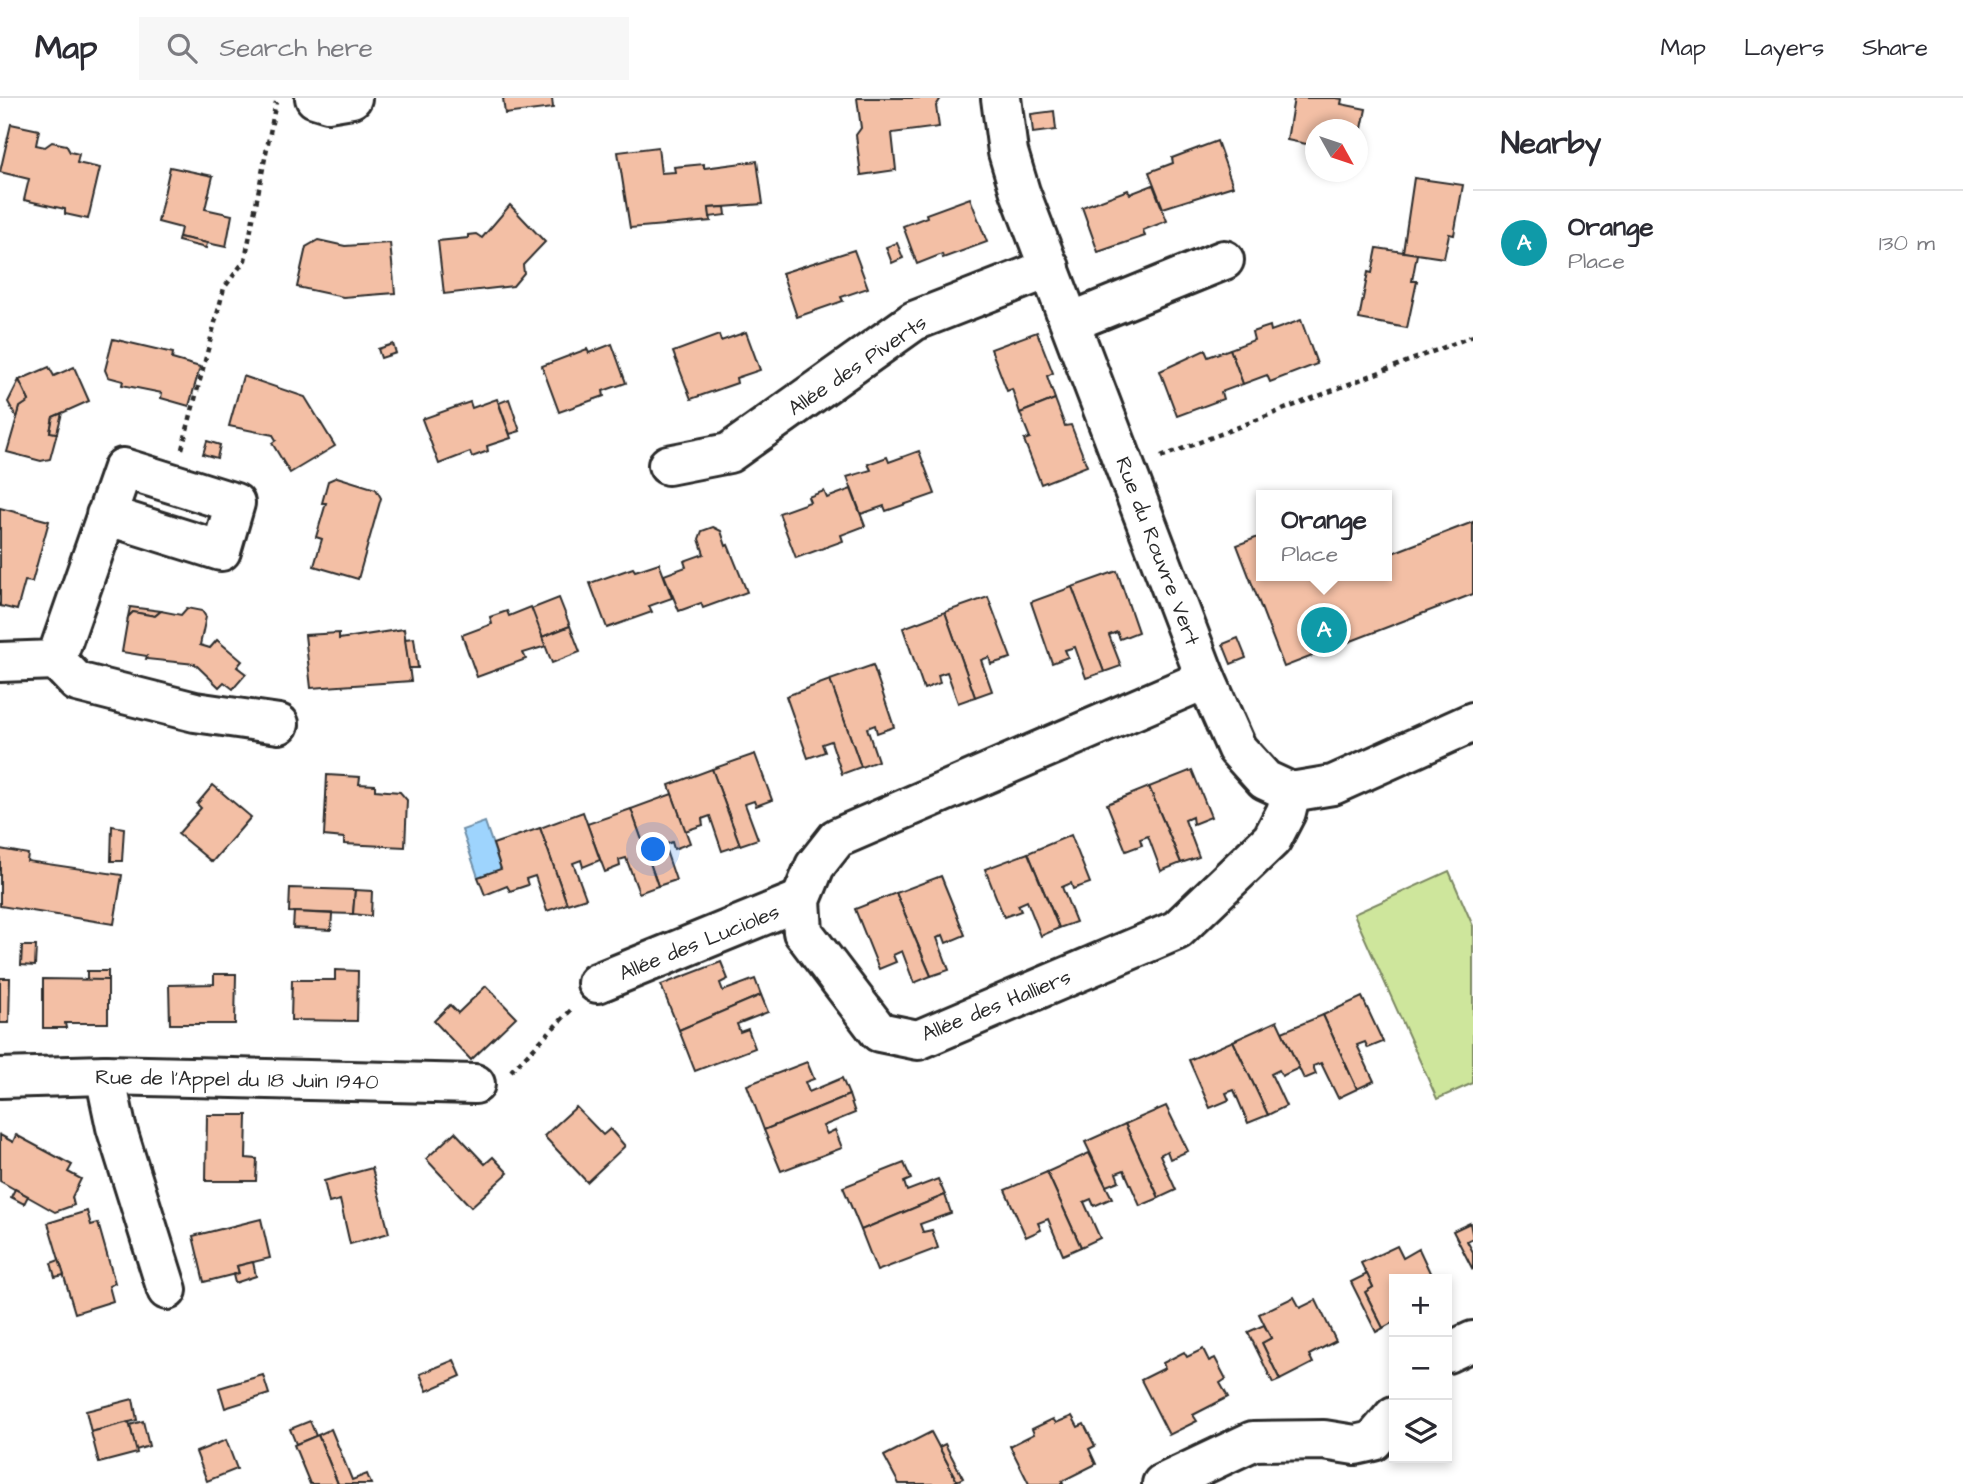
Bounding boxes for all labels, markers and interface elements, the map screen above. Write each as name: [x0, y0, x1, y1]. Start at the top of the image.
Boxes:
search box: [139, 17, 629, 80]
text: Map: [35, 25, 97, 71]
icon: search: [163, 29, 201, 67]
text: Search here: [219, 30, 373, 66]
text: Map: [1661, 31, 1706, 65]
text: Layers: [1744, 31, 1824, 65]
text: Share: [1862, 31, 1928, 65]
north arrow: [1305, 119, 1368, 182]
text: Nearby: [1501, 123, 1601, 165]
text: Orange: [1568, 209, 1653, 245]
text: A: [1517, 227, 1531, 259]
text: 130 m: [1879, 227, 1935, 259]
text: Place: [1568, 245, 1625, 277]
street label: Allée des Piverts: [782, 308, 932, 423]
street label: Rue du Rouvre Vert: [1108, 453, 1207, 650]
popup: [1256, 490, 1392, 581]
text: Orange: [1281, 502, 1367, 538]
text: Place: [1281, 538, 1338, 570]
pin: A: [1301, 604, 1347, 656]
your location: [636, 832, 670, 866]
street label: Allée des Lucioles: [615, 897, 784, 988]
street label: Allée des Halliers: [917, 962, 1075, 1049]
street label: Rue de l'Appel du 18 Juin 1940: [95, 1063, 379, 1097]
map controls: [1389, 1274, 1452, 1463]
button: +: [1389, 1274, 1452, 1337]
button: −: [1389, 1337, 1452, 1400]
button: layers: [1389, 1400, 1452, 1463]

